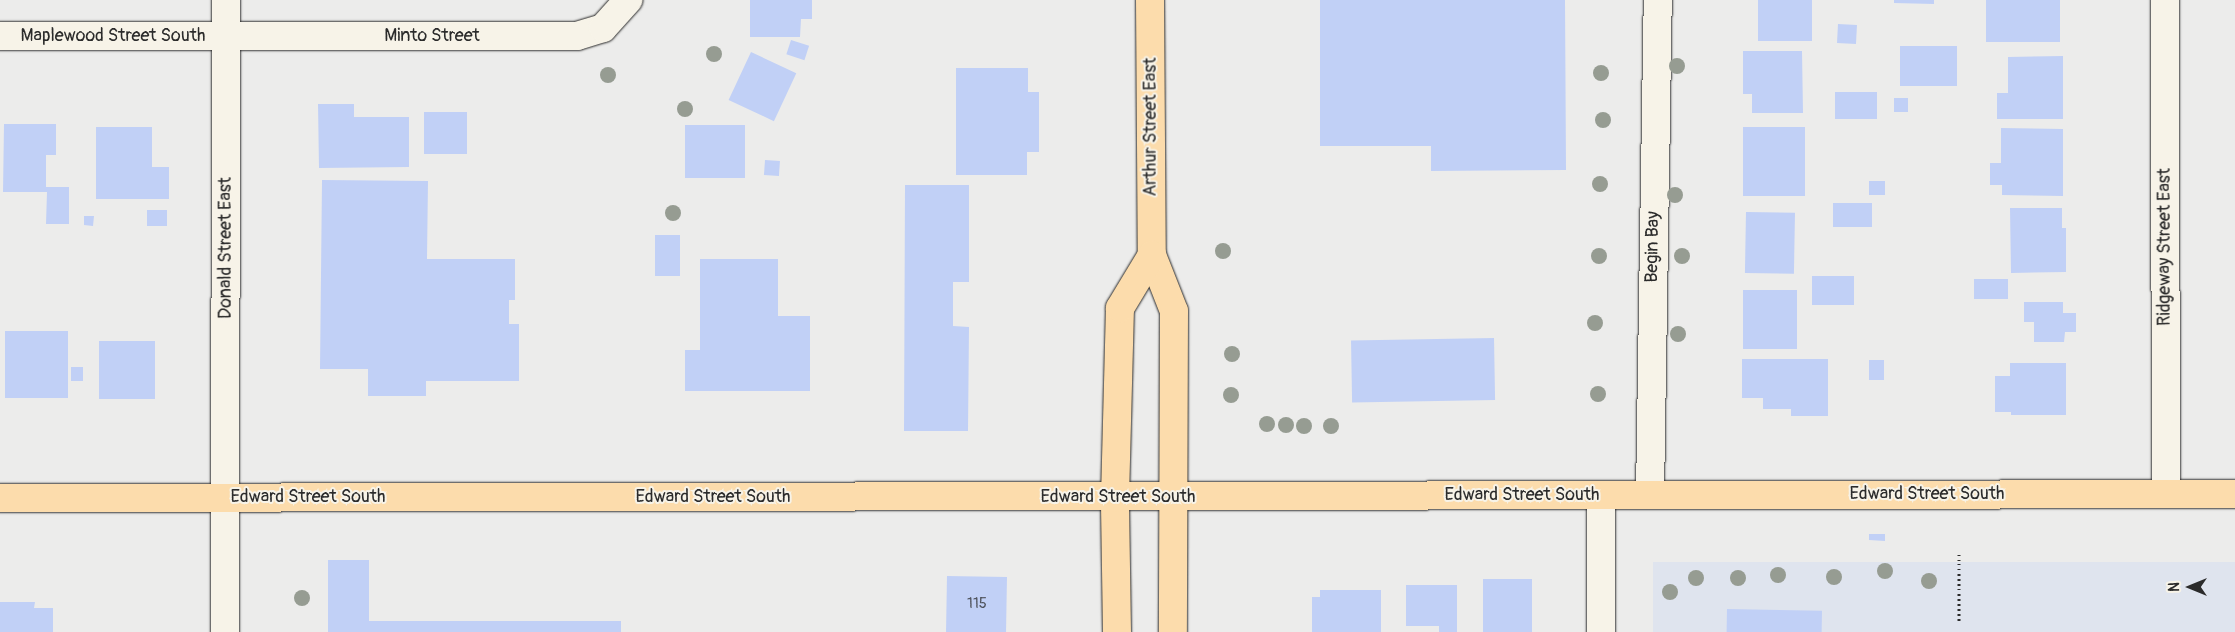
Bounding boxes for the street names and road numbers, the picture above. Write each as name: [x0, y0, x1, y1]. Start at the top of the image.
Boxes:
street label: Maplewood Street South: [21, 25, 205, 47]
street label: Minto Street: [384, 25, 480, 47]
street label: Arthur Street East: [1140, 58, 1162, 196]
street label: Ridgeway Street East: [2154, 168, 2176, 326]
street label: Donald Street East: [215, 177, 237, 319]
street label: Begin Bay: [1642, 211, 1664, 283]
street label: Edward Street South: [1849, 483, 2005, 505]
street label: Edward Street South: [1444, 484, 1600, 506]
street label: Edward Street South: [230, 486, 386, 508]
street label: Edward Street South: [635, 486, 791, 508]
street label: Edward Street South: [1040, 486, 1196, 508]

